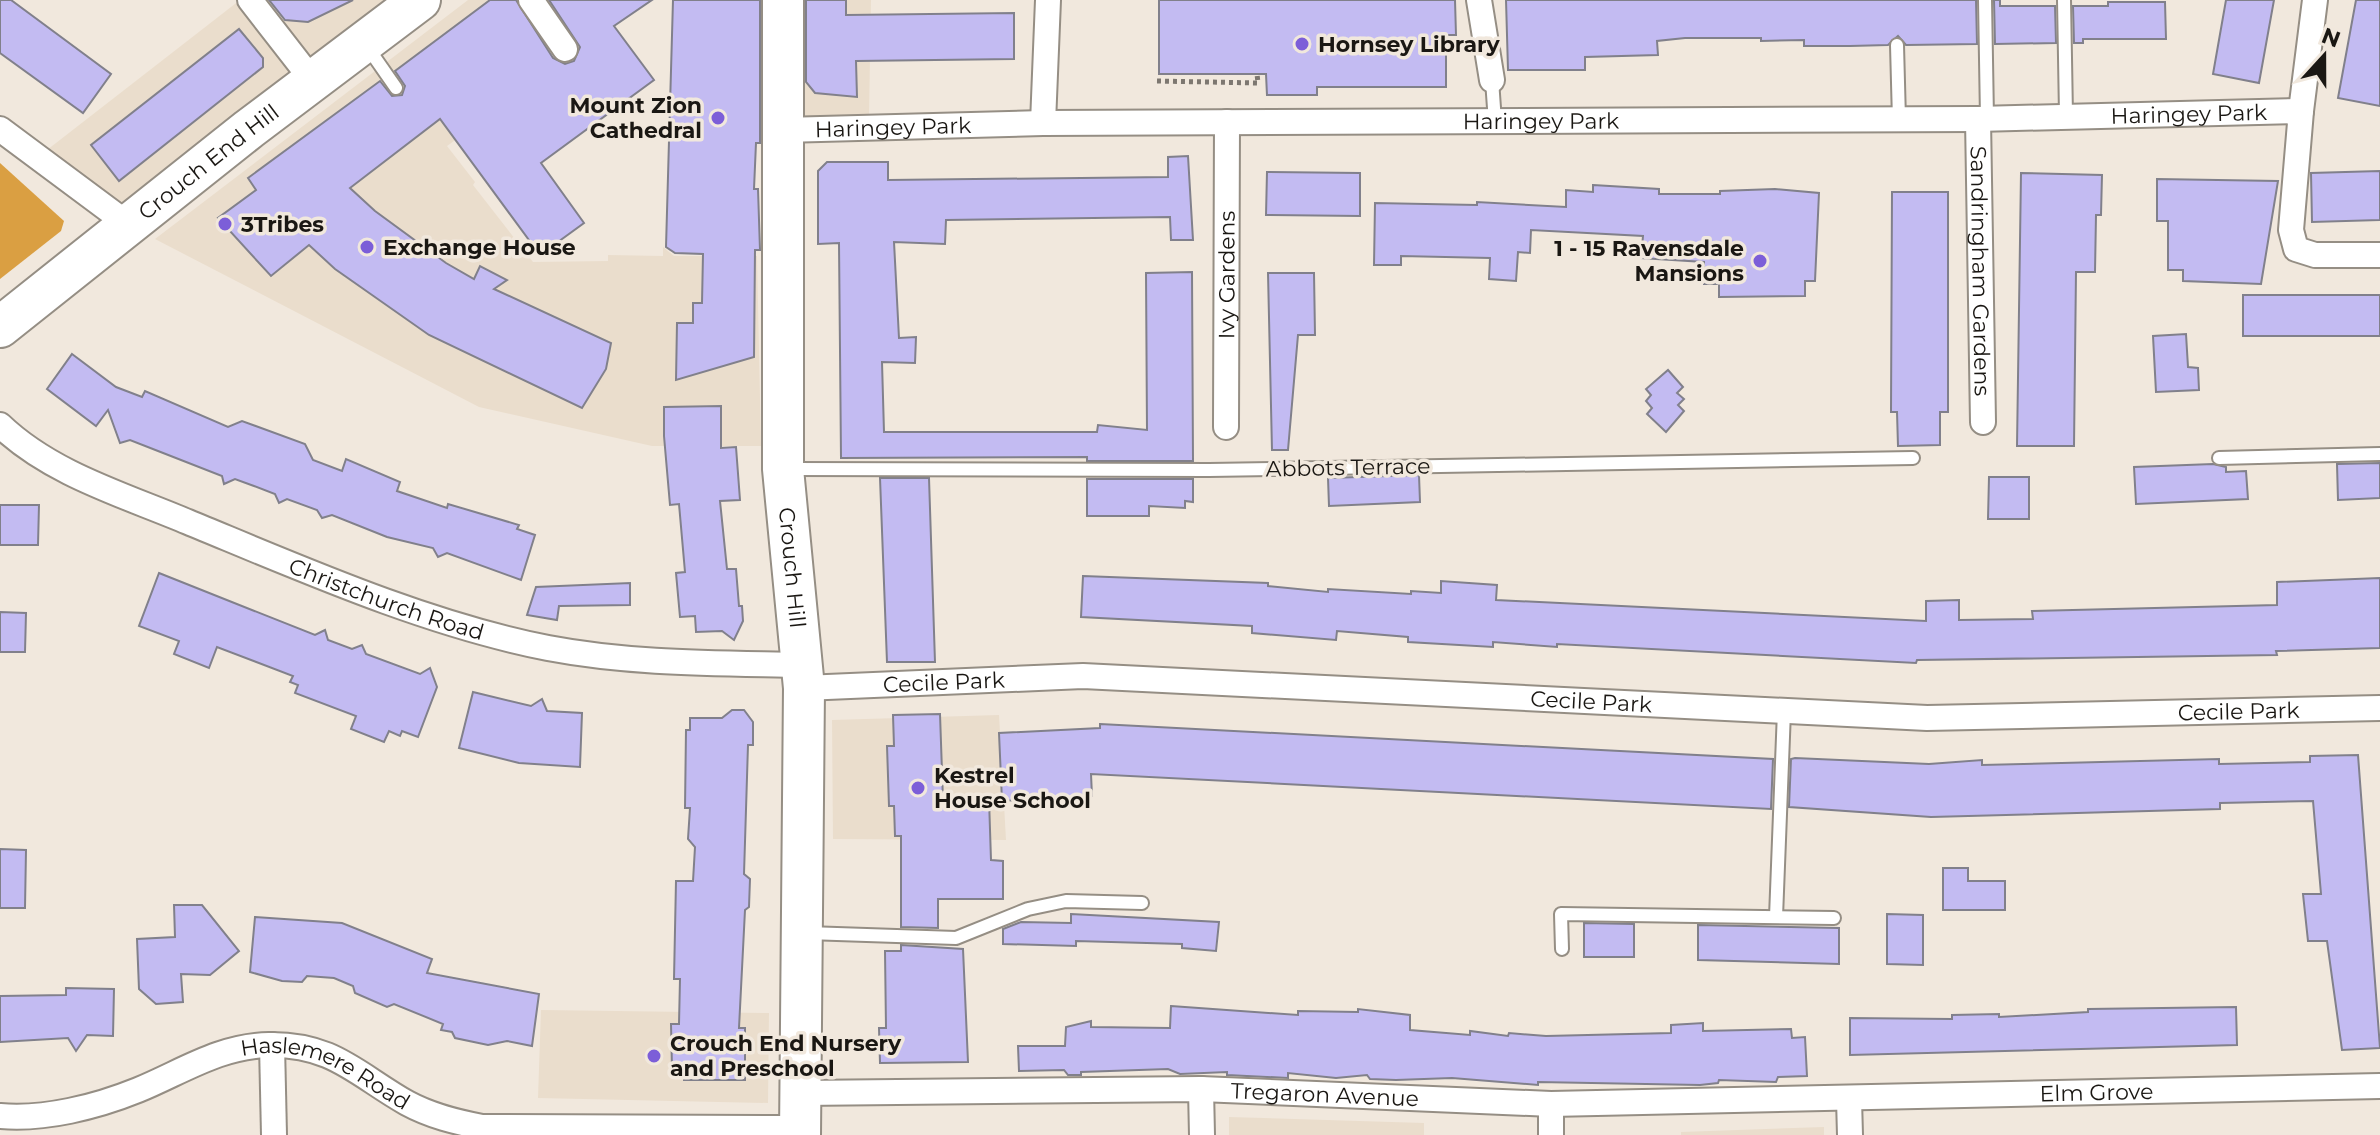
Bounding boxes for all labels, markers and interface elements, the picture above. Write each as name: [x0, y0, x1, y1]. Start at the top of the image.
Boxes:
north arrow: [2284, 16, 2364, 96]
text: N: [2318, 22, 2344, 54]
place label: Hornsey Library: [1318, 31, 1501, 58]
marker: Hornsey Library: [1293, 35, 1311, 53]
place label: Mount Zion Cathedral: [569, 92, 702, 144]
street label: Crouch End Hill: [133, 98, 284, 226]
street label: Haringey Park: [2110, 99, 2268, 130]
street label: Haringey Park: [1463, 108, 1620, 135]
marker: Mount Zion Cathedral: [709, 109, 727, 127]
street label: Haringey Park: [814, 112, 972, 143]
street label: Sandringham Gardens: [1964, 146, 1996, 397]
street label: Ivy Gardens: [1213, 210, 1241, 339]
place label: 3Tribes: [240, 211, 324, 238]
marker: 3Tribes: [216, 215, 234, 233]
place label: Exchange House: [383, 234, 576, 261]
place label: 1 - 15 Ravensdale Mansions: [1554, 235, 1744, 287]
marker: Exchange House: [358, 238, 376, 256]
marker: 1 - 15 Ravensdale Mansions: [1751, 252, 1769, 270]
street label: Abbots Terrace: [1265, 453, 1431, 482]
street label: Crouch Hill: [773, 506, 811, 629]
street label: Christchurch Road: [285, 552, 487, 646]
street label: Cecile Park: [882, 666, 1006, 699]
street label: Cecile Park: [1530, 685, 1653, 718]
street label: Cecile Park: [2177, 697, 2301, 726]
place label: Kestrel House School: [934, 762, 1091, 814]
marker: Kestrel House School: [909, 779, 927, 797]
place label: Crouch End Nursery and Preschool: [670, 1030, 902, 1082]
street label: Haslemere Road: [239, 1032, 415, 1116]
marker: Crouch End Nursery and Preschool: [645, 1047, 663, 1065]
street label: Tregaron Avenue: [1230, 1077, 1419, 1112]
street label: Elm Grove: [2039, 1078, 2154, 1107]

